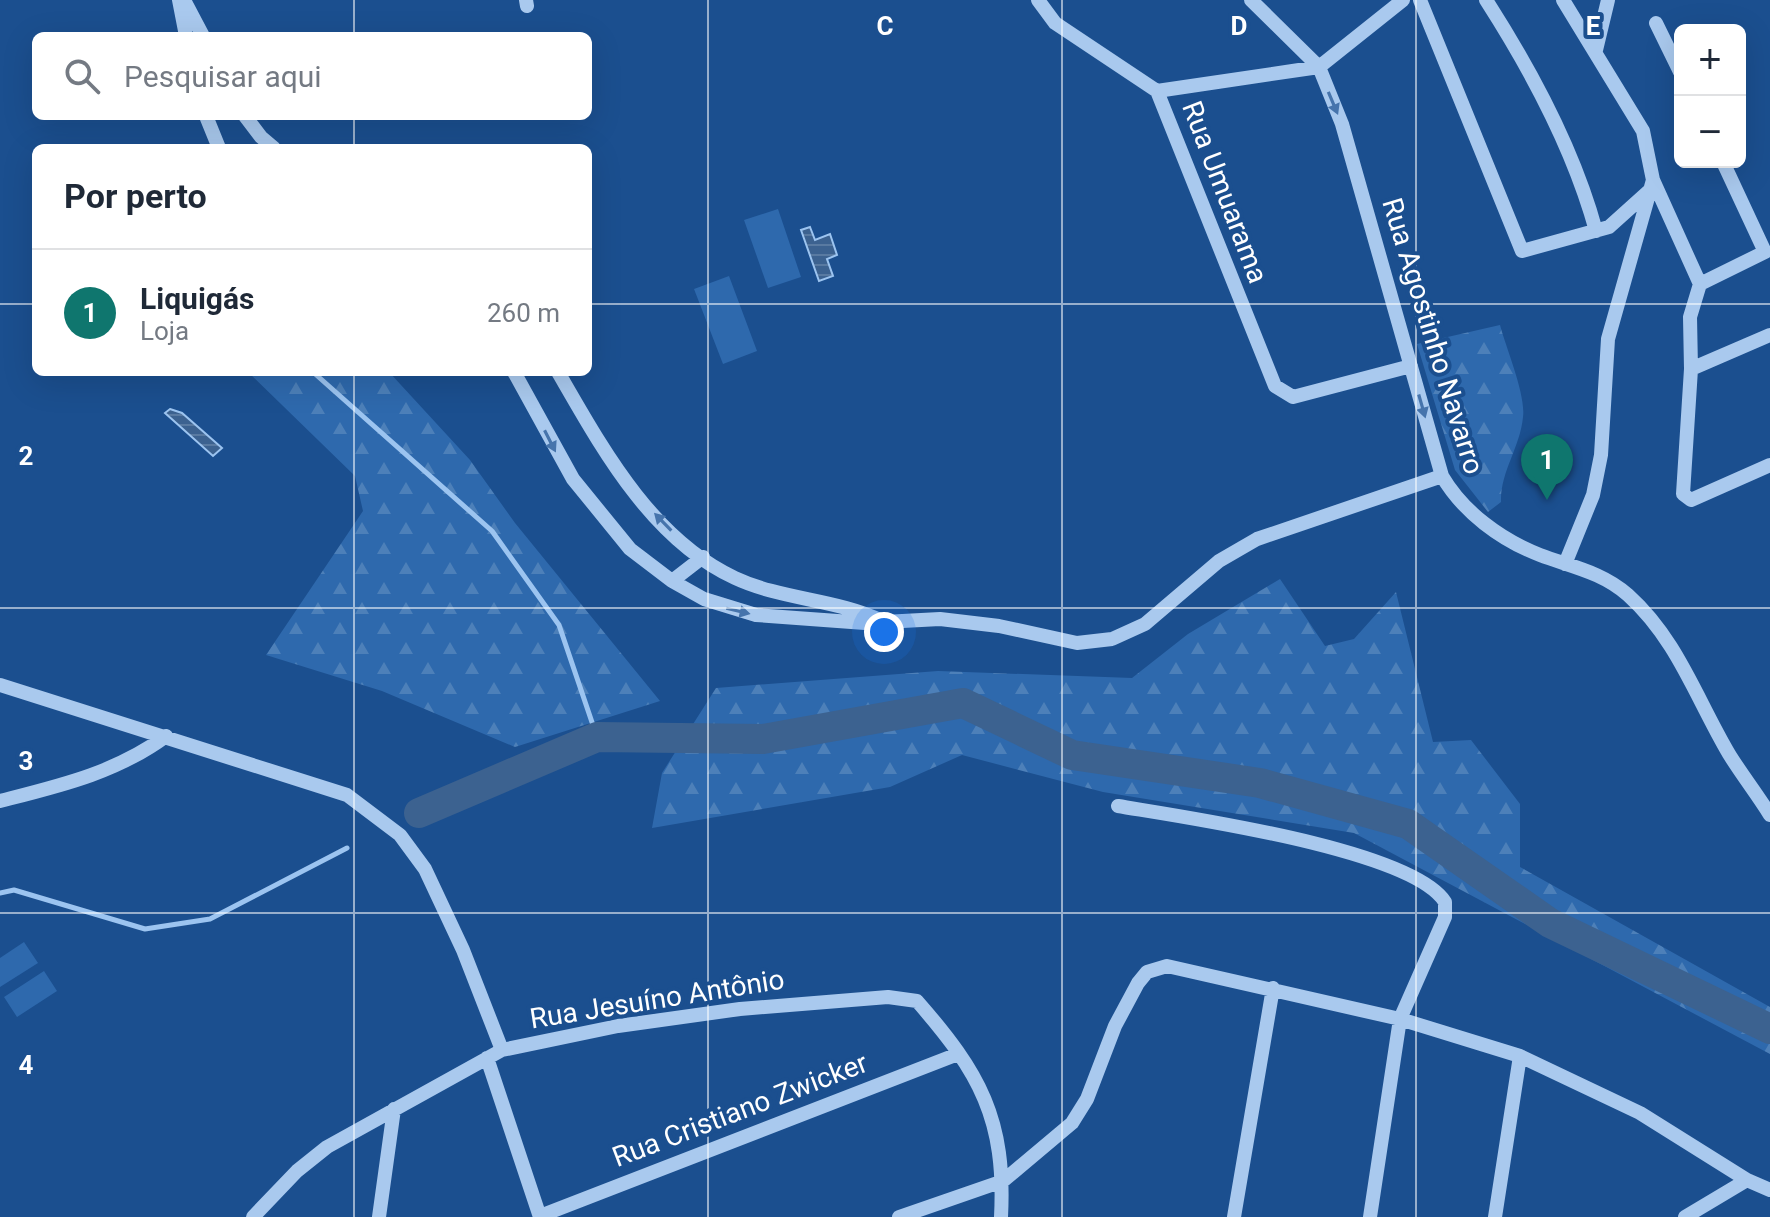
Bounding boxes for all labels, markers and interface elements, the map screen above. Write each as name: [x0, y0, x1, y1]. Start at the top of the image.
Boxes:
text: C: [876, 11, 894, 41]
text: D: [1231, 11, 1247, 41]
text: E: [1586, 11, 1601, 41]
map controls: [1674, 24, 1746, 168]
button: +: [1674, 24, 1746, 96]
search box: [32, 32, 592, 120]
icon: search: [60, 54, 104, 98]
text: Pesquisar aqui: [124, 59, 322, 94]
one-way arrow: [1327, 91, 1340, 115]
street label: Rua Umuarama: [1175, 96, 1275, 288]
button: −: [1674, 96, 1746, 168]
text: Por perto: [64, 176, 207, 216]
street label: Rua Agostinho Navarro: [1375, 194, 1491, 478]
text: Liquigás: [140, 281, 254, 316]
text: 1: [83, 298, 97, 328]
text: 260 m: [487, 298, 560, 328]
text: Loja: [140, 316, 189, 346]
one-way arrow: [1417, 394, 1429, 419]
one-way arrow: [544, 429, 557, 452]
pin: 1: [1521, 434, 1573, 500]
text: 2: [19, 441, 33, 471]
one-way arrow: [654, 513, 673, 532]
one-way arrow: [725, 605, 750, 617]
your location: [864, 612, 904, 652]
text: 3: [19, 746, 33, 776]
street label: Rua Jesuíno Antônio: [527, 963, 787, 1035]
street label: Rua Cristiano Zwicker: [608, 1046, 873, 1174]
text: 4: [19, 1050, 34, 1080]

